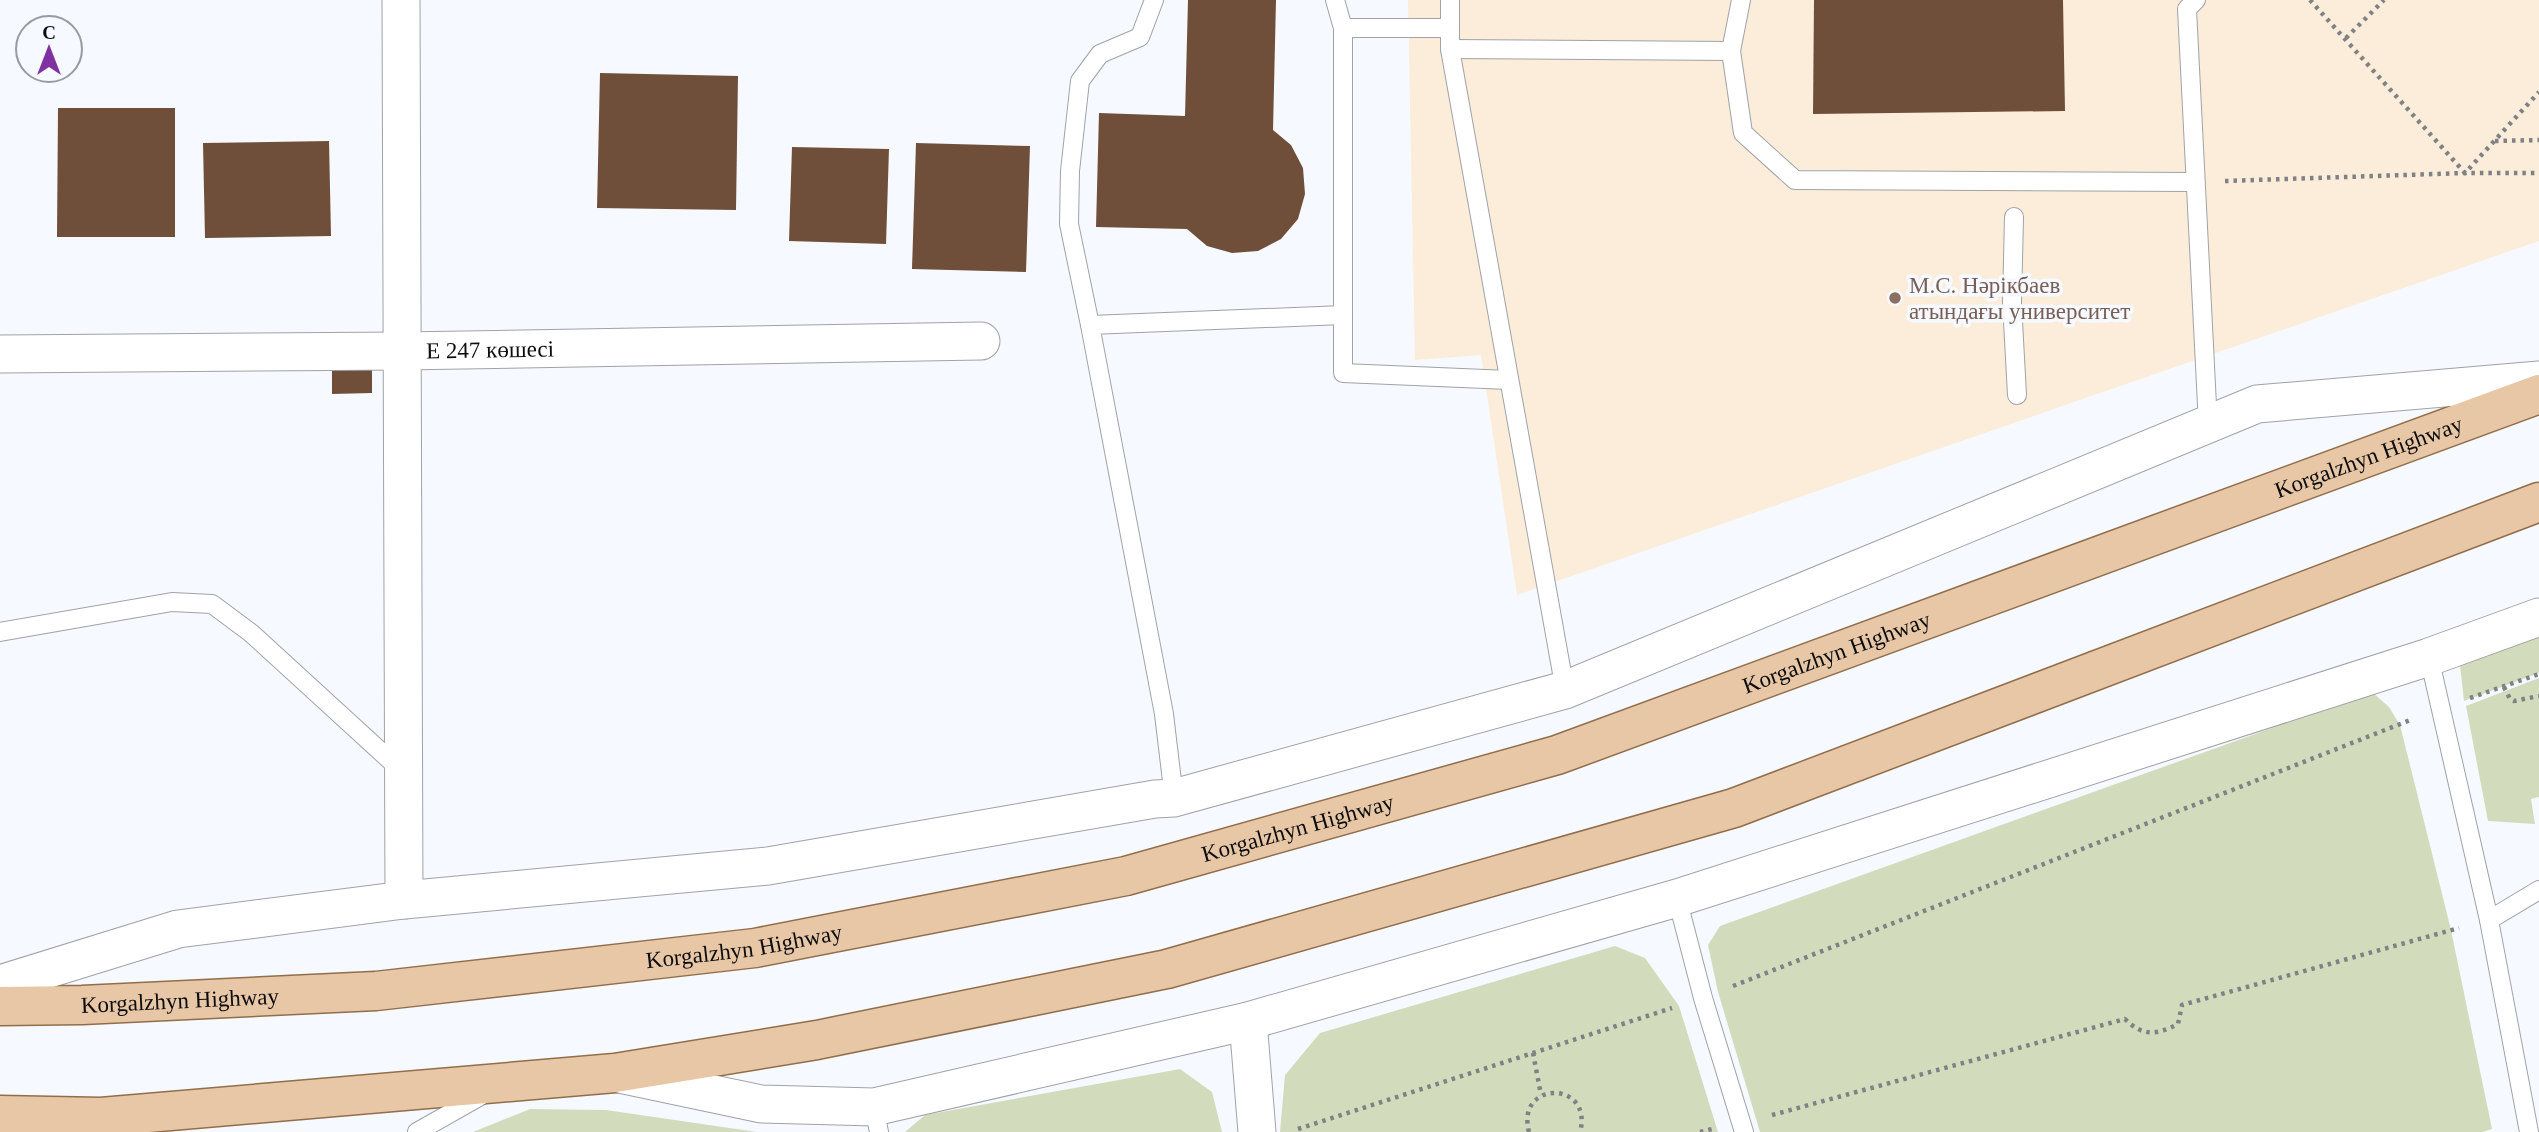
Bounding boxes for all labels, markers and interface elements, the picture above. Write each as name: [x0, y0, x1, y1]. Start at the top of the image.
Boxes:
north arrow: [14, 14, 84, 84]
text: С: [42, 22, 56, 43]
place label: М.С. Нәрікбаев атындағы университет: [1909, 273, 2130, 324]
marker: М.С. Нәрікбаев атындағы университет: [1887, 290, 1903, 306]
street label: Е 247 көшесі: [426, 336, 554, 363]
street label: Korgalzhyn Highway: [2271, 411, 2466, 503]
street label: Korgalzhyn Highway: [1739, 606, 1934, 698]
street label: Korgalzhyn Highway: [1199, 789, 1397, 867]
street label: Korgalzhyn Highway: [644, 919, 845, 973]
street label: Korgalzhyn Highway: [80, 983, 280, 1018]

